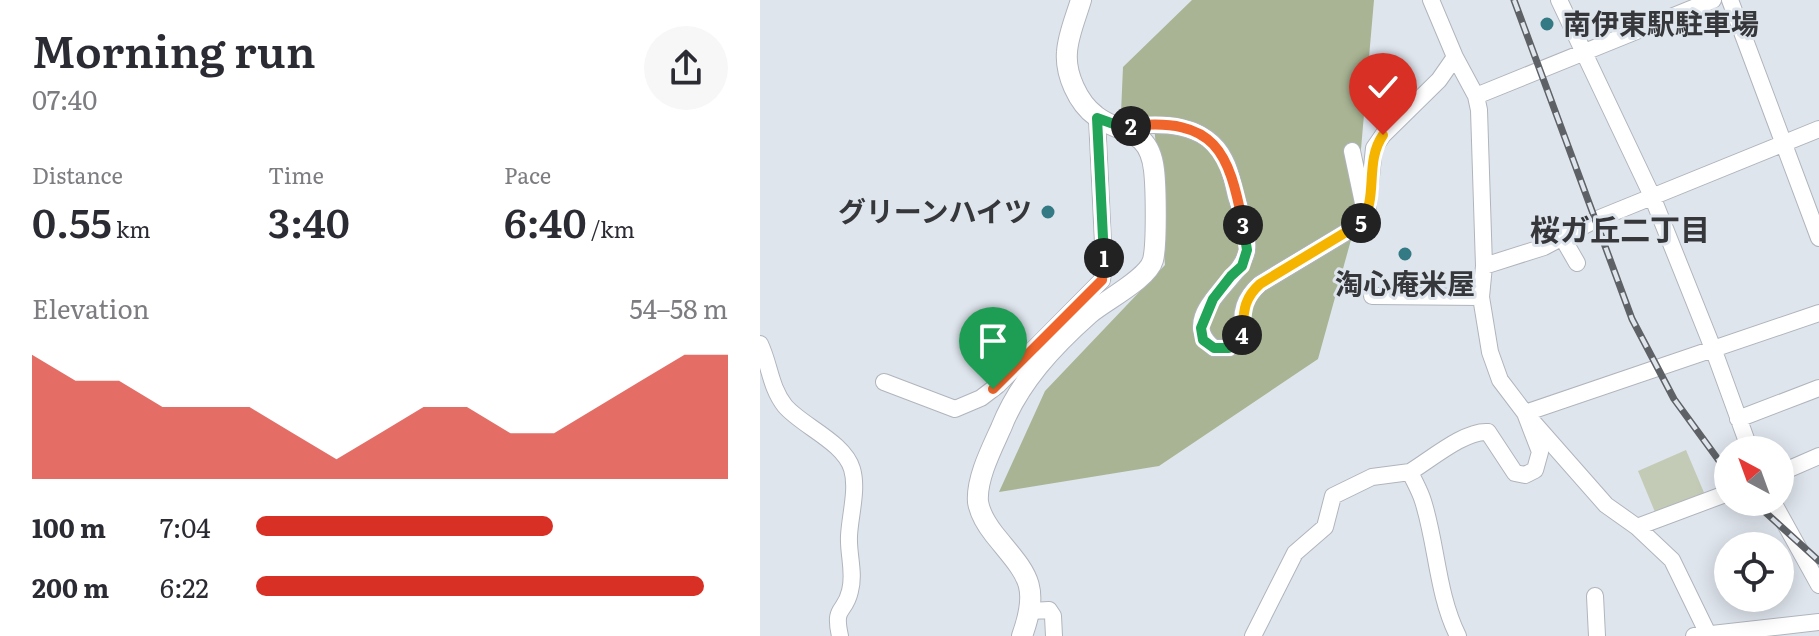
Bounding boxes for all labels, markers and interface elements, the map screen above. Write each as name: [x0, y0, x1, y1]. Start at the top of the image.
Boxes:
place label: 南伊東駅駐車場: [1563, 1, 1759, 43]
marker: 南伊東駅駐車場: [1538, 15, 1556, 33]
text: Morning run: [32, 16, 316, 82]
button: share: [644, 26, 728, 110]
pin: [1349, 53, 1417, 135]
icon: check: [1361, 65, 1405, 109]
text: 07:40: [32, 79, 97, 118]
pin: 2: [1111, 106, 1151, 146]
text: 2: [1125, 109, 1137, 142]
text: Distance: [32, 158, 123, 191]
text: Time: [268, 158, 324, 191]
text: Pace: [504, 158, 551, 191]
place label: グリーンハイツ: [838, 189, 1032, 231]
text: 0.55: [32, 191, 112, 250]
text: 3:40: [268, 191, 350, 250]
text: 6:40: [504, 191, 586, 250]
marker: グリーンハイツ: [1039, 203, 1057, 221]
pin: 5: [1341, 203, 1381, 243]
pin: 3: [1223, 205, 1263, 245]
text: 5: [1355, 206, 1367, 239]
district label: 桜ガ丘二丁目: [1530, 206, 1710, 250]
text: 3: [1237, 208, 1249, 241]
text: km: [112, 212, 151, 245]
text: /km: [586, 212, 635, 245]
pin: 1: [1084, 238, 1124, 278]
text: 1: [1099, 241, 1109, 274]
marker: 淘心庵米屋: [1396, 245, 1414, 263]
place label: 淘心庵米屋: [1335, 261, 1475, 303]
text: Elevation: [32, 288, 150, 327]
text: 54–58 m: [630, 288, 728, 327]
pin: [959, 307, 1027, 389]
pin: 4: [1222, 315, 1262, 355]
text: 4: [1235, 318, 1249, 351]
icon: arrive: [971, 319, 1015, 363]
north arrow: [1714, 436, 1794, 516]
map controls: [1714, 436, 1794, 612]
text: 100 m: [32, 507, 106, 546]
text: 7:04: [160, 507, 211, 546]
button: locate: [1714, 532, 1794, 612]
text: 200 m: [32, 567, 109, 606]
text: 6:22: [160, 567, 209, 606]

